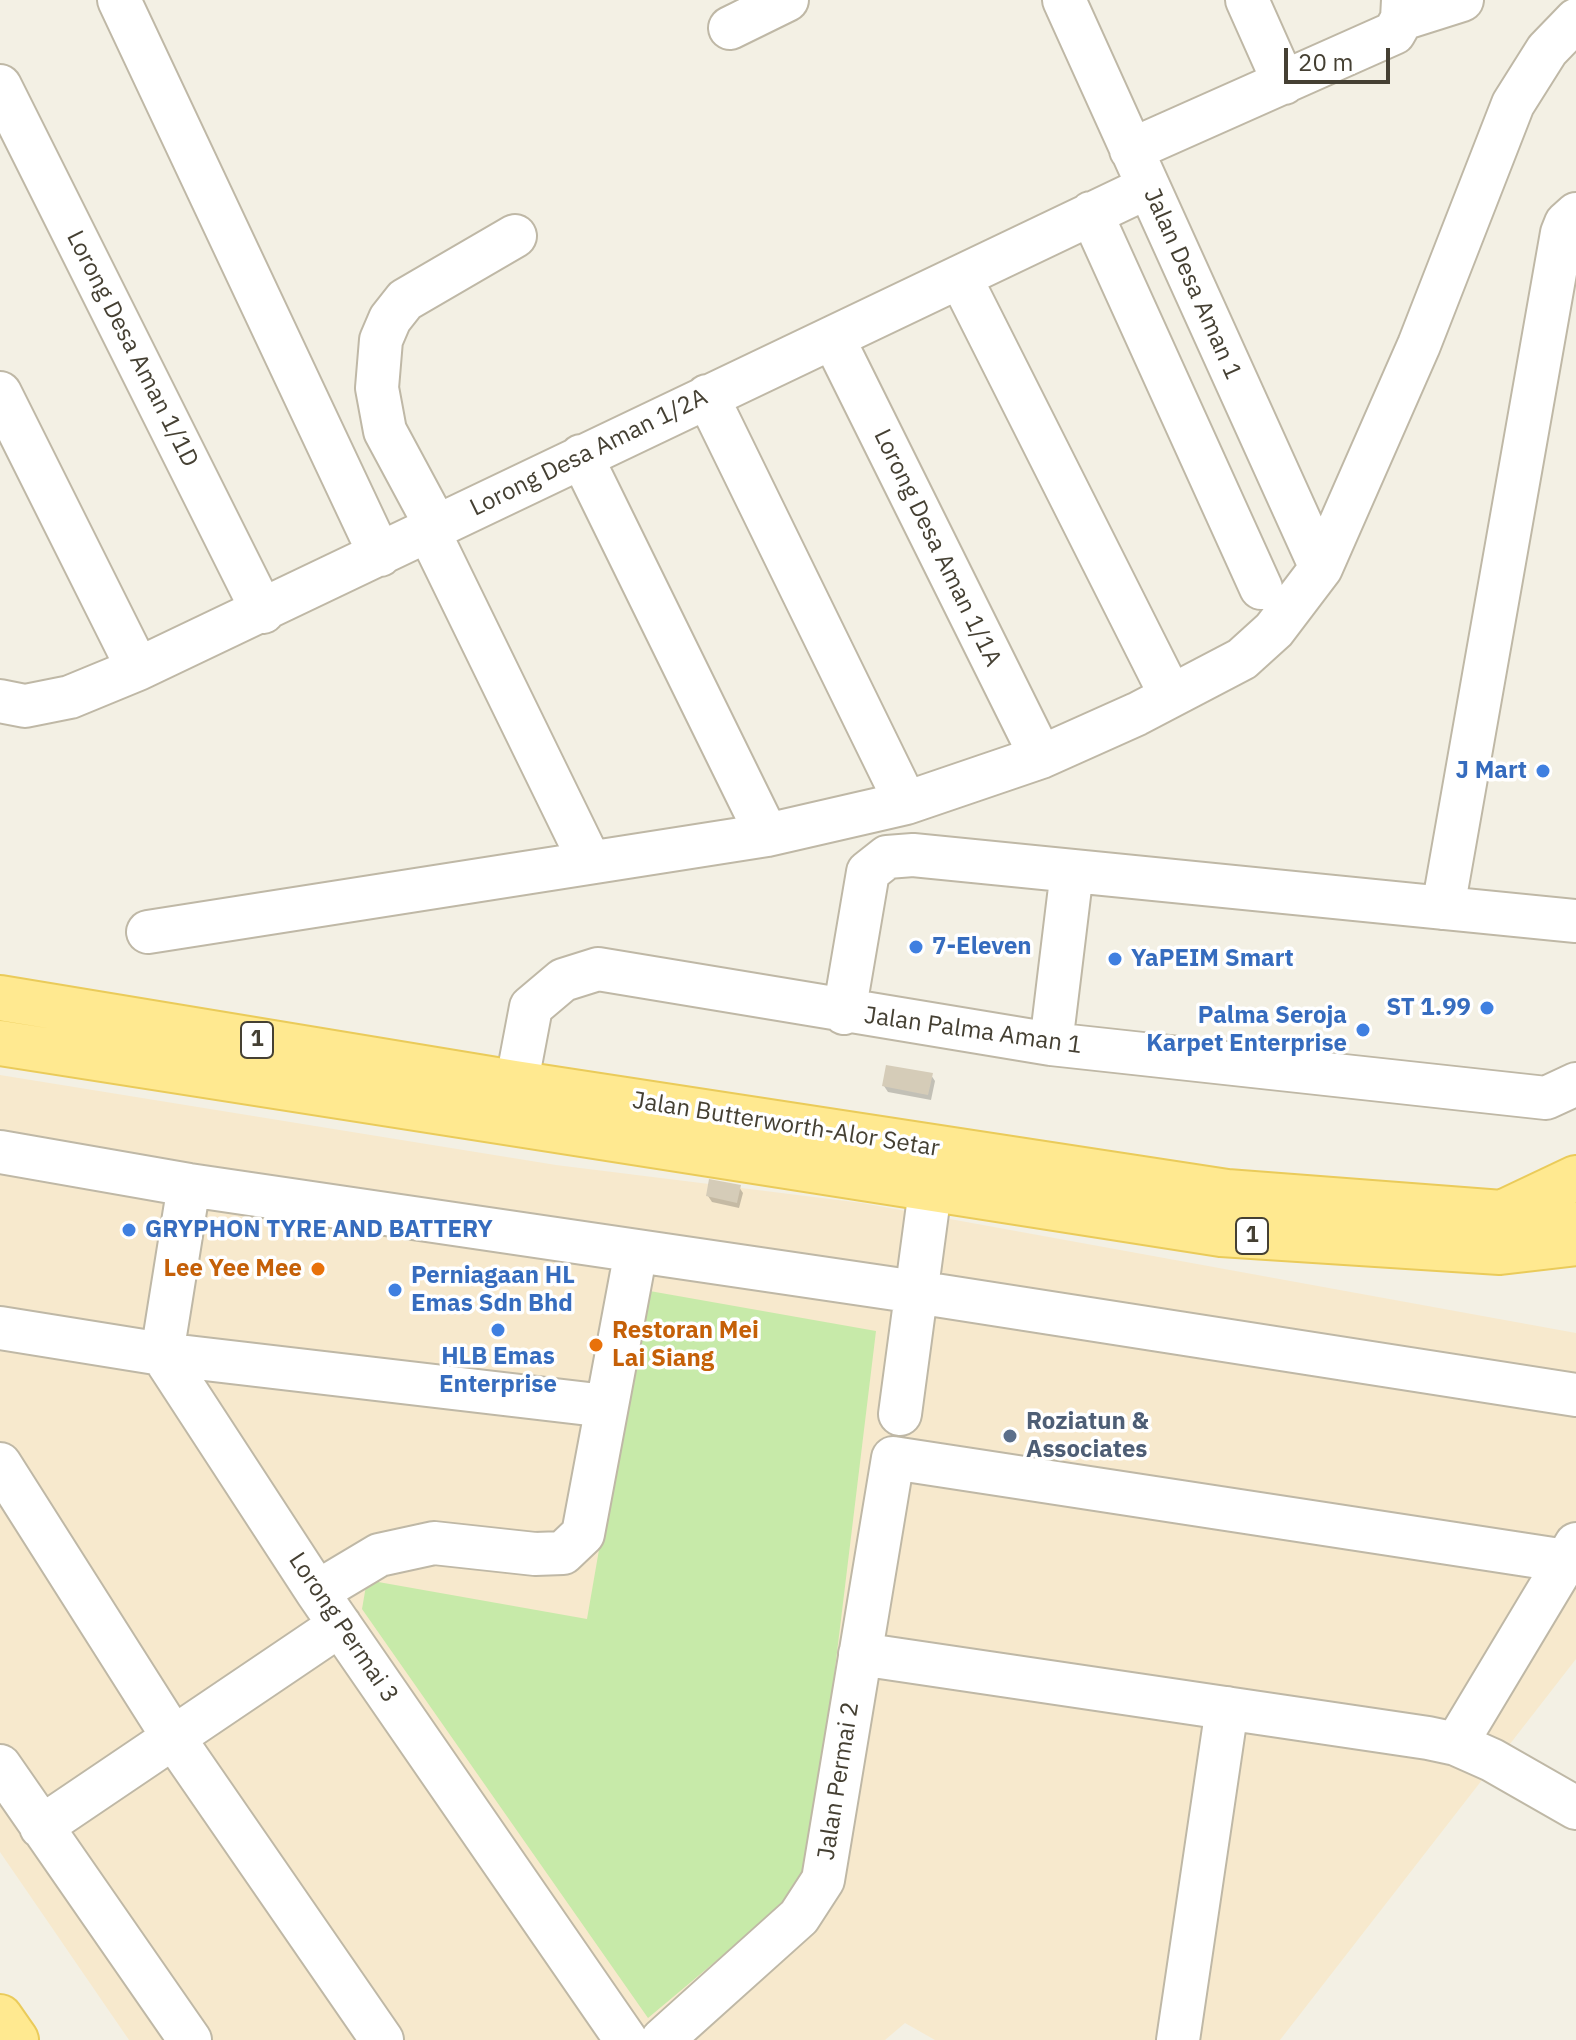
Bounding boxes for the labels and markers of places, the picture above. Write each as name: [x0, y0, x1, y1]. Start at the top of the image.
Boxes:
place label: J Mart: [1456, 757, 1527, 785]
marker: J Mart: [1534, 762, 1552, 780]
place label: 7-Eleven: [932, 933, 1032, 961]
marker: 7-Eleven: [907, 938, 925, 956]
place label: YaPEIM Smart: [1131, 945, 1294, 973]
marker: YaPEIM Smart: [1106, 950, 1124, 968]
place label: ST 1.99: [1386, 994, 1471, 1022]
marker: ST 1.99: [1478, 999, 1496, 1017]
place label: Palma Seroja Karpet Enterprise: [1146, 1002, 1347, 1058]
marker: Palma Seroja Karpet Enterprise: [1354, 1021, 1372, 1039]
place label: GRYPHON TYRE AND BATTERY: [145, 1216, 493, 1244]
marker: GRYPHON TYRE AND BATTERY: [120, 1221, 138, 1239]
place label: Lee Yee Mee: [163, 1255, 302, 1283]
marker: Lee Yee Mee: [309, 1260, 327, 1278]
place label: Perniagaan HL Emas Sdn Bhd: [411, 1262, 575, 1318]
marker: Perniagaan HL Emas Sdn Bhd: [386, 1281, 404, 1299]
place label: Restoran Mei Lai Siang: [612, 1317, 759, 1373]
marker: HLB Emas Enterprise: [489, 1321, 507, 1339]
marker: Restoran Mei Lai Siang: [587, 1336, 605, 1354]
place label: HLB Emas Enterprise: [439, 1343, 557, 1399]
place label: Roziatun & Associates: [1026, 1408, 1149, 1464]
marker: Roziatun & Associates: [1001, 1427, 1019, 1445]

